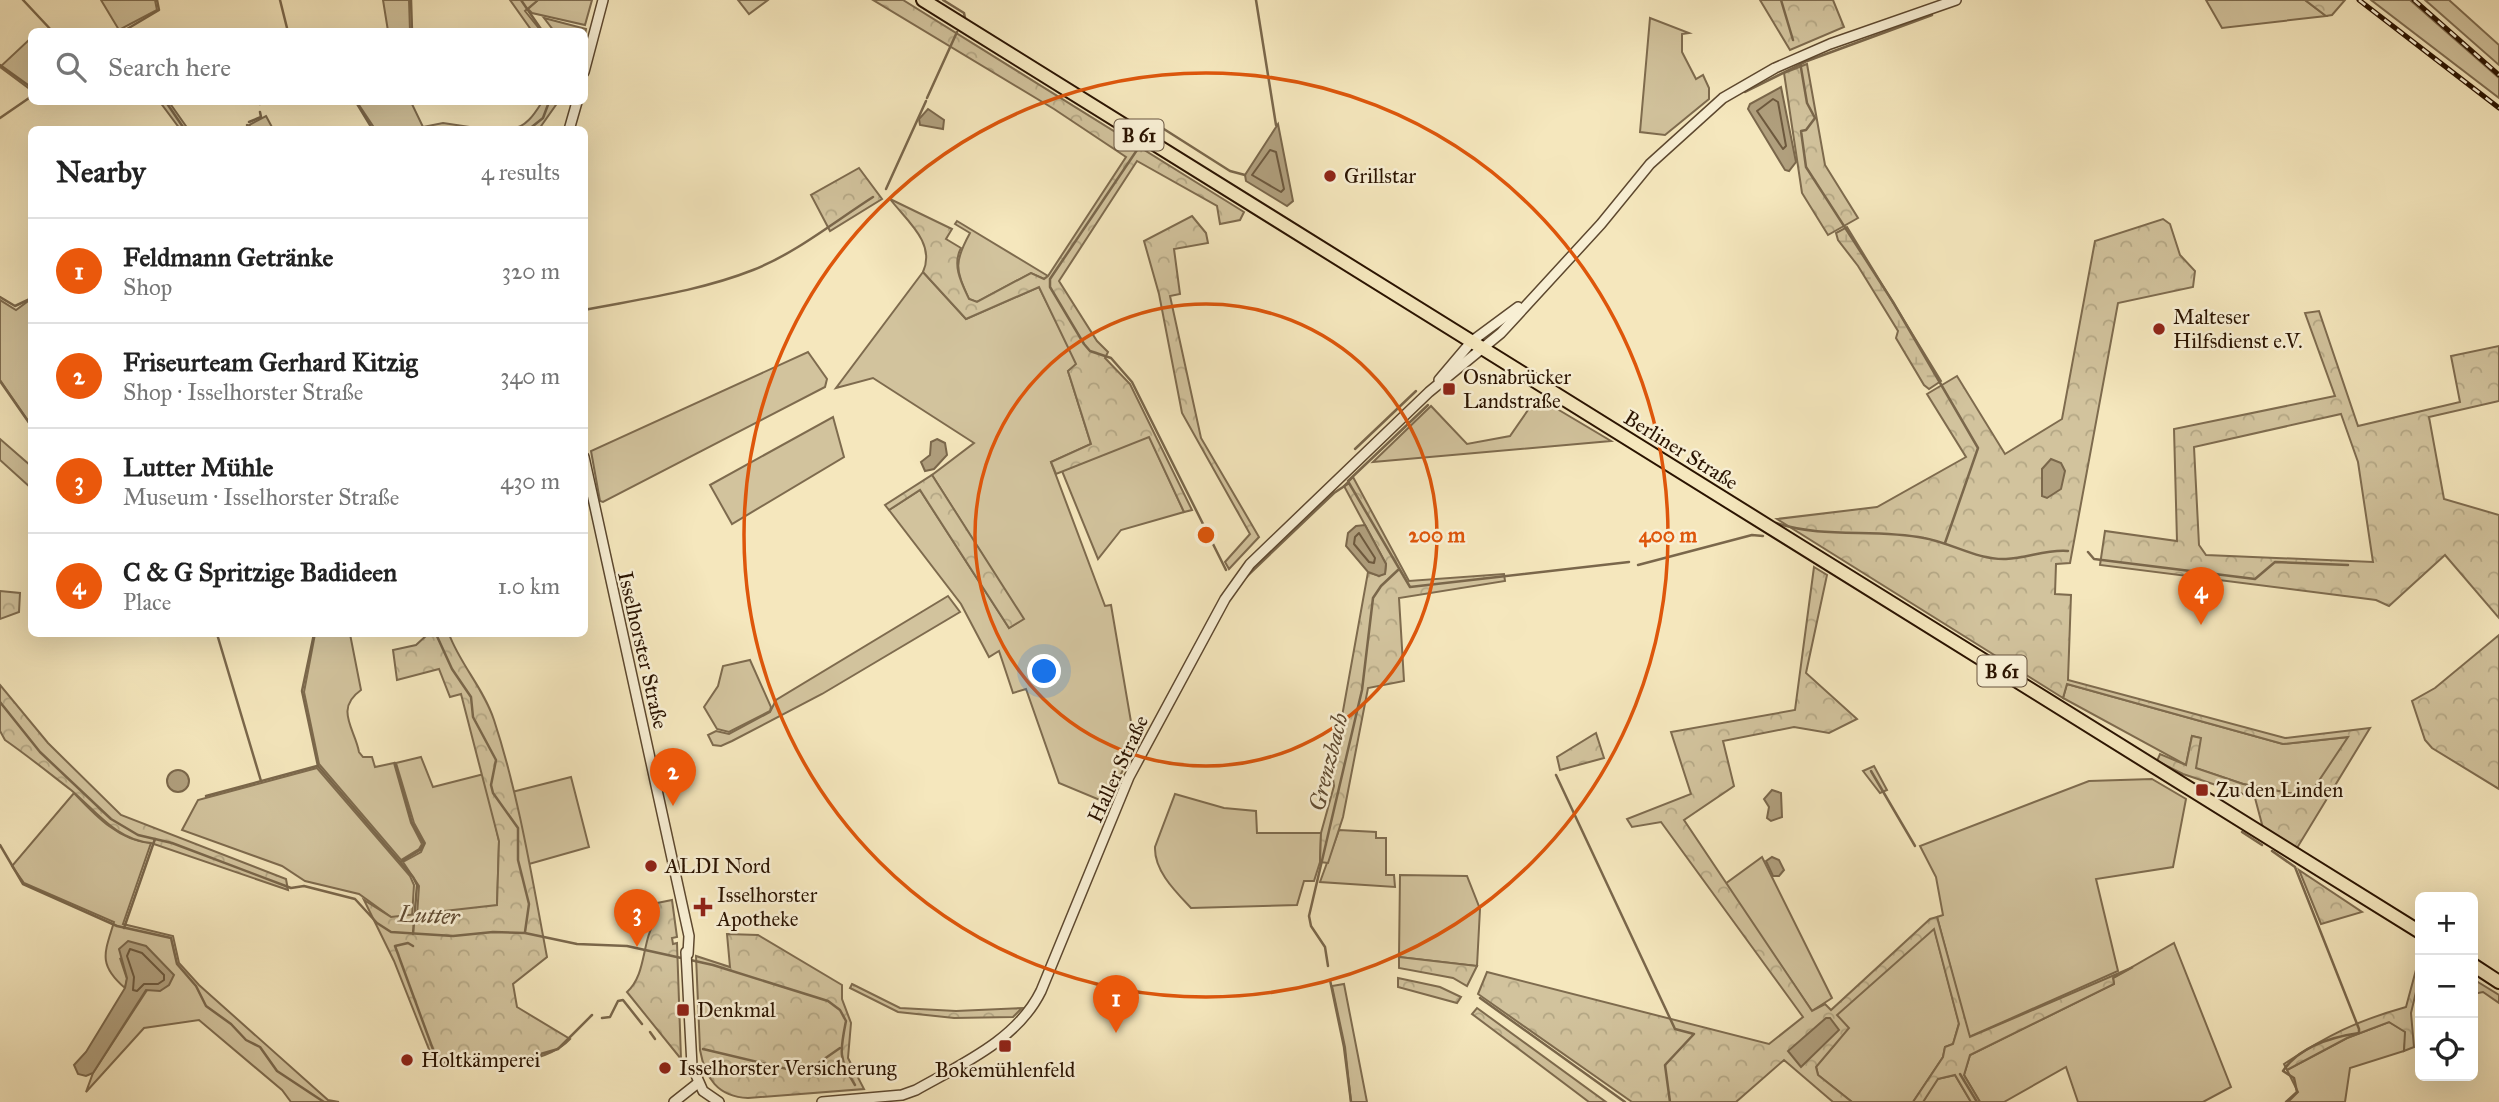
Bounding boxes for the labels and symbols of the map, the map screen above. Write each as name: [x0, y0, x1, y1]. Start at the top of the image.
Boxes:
road number: B 61: [1114, 119, 1164, 150]
place label: Grillstar: [1344, 163, 1416, 189]
marker: Grillstar: [1322, 168, 1338, 184]
place label: Malteser Hilfsdienst e.V.: [2173, 304, 2303, 354]
marker: Malteser Hilfsdienst e.V.: [2151, 321, 2167, 337]
place label: Osnabrücker Landstraße: [1463, 364, 1571, 414]
marker: Osnabrücker Landstraße: [1441, 381, 1457, 397]
street label: Berliner Straße: [1619, 404, 1743, 496]
text: 200 m: [1409, 522, 1466, 548]
text: 400 m: [1639, 522, 1698, 548]
centre of rings: [1194, 523, 1218, 547]
pin: 4: [2178, 567, 2224, 625]
street label: Isselhorster Straße: [612, 569, 674, 732]
your location: [1027, 654, 1061, 688]
road number: B 61: [1978, 656, 2026, 686]
water label: Grenzbach: [1302, 710, 1354, 814]
street label: Haller Straße: [1082, 711, 1154, 827]
pin: 2: [650, 748, 696, 806]
place label: Zu den Linden: [2216, 777, 2343, 803]
marker: Zu den Linden: [2194, 782, 2210, 798]
place label: ALDI Nord: [664, 853, 771, 879]
marker: ALDI Nord: [643, 858, 659, 874]
place label: Isselhorster Apotheke: [716, 882, 818, 932]
pin: 3: [614, 889, 660, 947]
water label: Lutter: [397, 899, 462, 931]
marker: Isselhorster Apotheke: [695, 899, 711, 915]
pin: 1: [1093, 975, 1139, 1033]
place label: Denkmal: [697, 997, 776, 1023]
marker: Denkmal: [675, 1002, 691, 1018]
marker: Bokemühlenfeld: [997, 1038, 1013, 1054]
place label: Holtkämperei: [421, 1047, 541, 1073]
marker: Holtkämperei: [399, 1052, 415, 1068]
place label: Isselhorster Versicherung: [679, 1055, 897, 1081]
place label: Bokemühlenfeld: [935, 1057, 1076, 1083]
marker: Isselhorster Versicherung: [657, 1060, 673, 1076]

